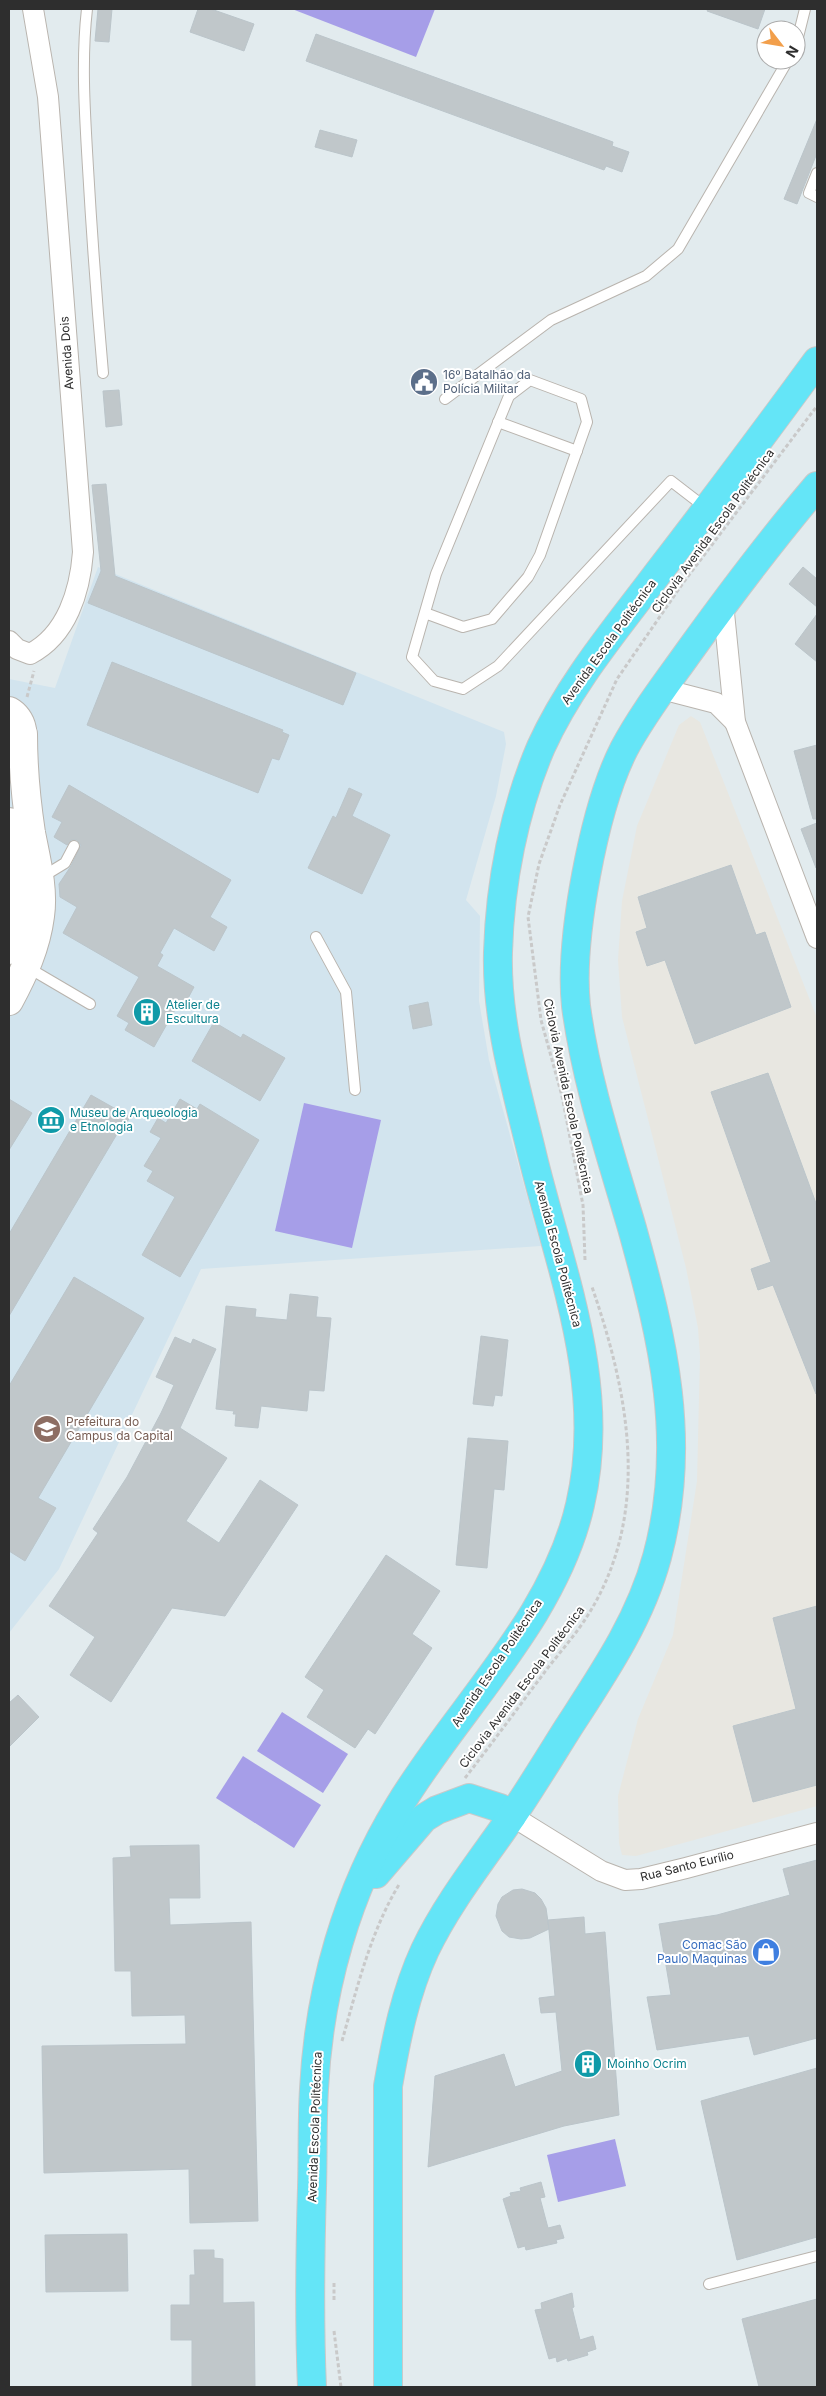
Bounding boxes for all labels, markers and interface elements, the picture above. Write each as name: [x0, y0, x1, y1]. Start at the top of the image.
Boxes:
north arrow: [756, 20, 806, 70]
text: N: [783, 43, 803, 61]
street label: Avenida Dois: [56, 316, 77, 390]
public building icon: 16º Batalhão da Polícia Militar: [409, 367, 439, 397]
place label: 16º Batalhão da Polícia Militar: [443, 367, 531, 396]
street label: Ciclovia Avenida Escola Politécnica: [648, 446, 777, 616]
street label: Avenida Escola Politécnica: [558, 576, 659, 707]
building icon: Atelier de Escultura: [132, 997, 162, 1027]
place label: Atelier de Escultura: [166, 997, 220, 1026]
street label: Ciclovia Avenida Escola Politécnica: [540, 997, 597, 1195]
museum icon: Museu de Arqueologia e Etnologia: [36, 1105, 66, 1135]
place label: Museu de Arqueologia e Etnologia: [70, 1105, 198, 1134]
street label: Avenida Escola Politécnica: [532, 1179, 585, 1329]
school or university icon: Prefeitura do Campus da Capital: [32, 1414, 62, 1444]
place label: Prefeitura do Campus da Capital: [66, 1414, 173, 1443]
street label: Avenida Escola Politécnica: [448, 1596, 545, 1730]
street label: Ciclovia Avenida Escola Politécnica: [456, 1603, 588, 1771]
street label: Rua Santo Eurílio: [639, 1847, 735, 1884]
place label: Comac São Paulo Maquinas: [657, 1937, 747, 1966]
shop icon: Comac São Paulo Maquinas: [751, 1937, 781, 1967]
building icon: Moinho Ocrim: [573, 2049, 603, 2079]
street label: Avenida Escola Politécnica: [304, 2051, 325, 2203]
place label: Moinho Ocrim: [607, 2056, 687, 2071]

